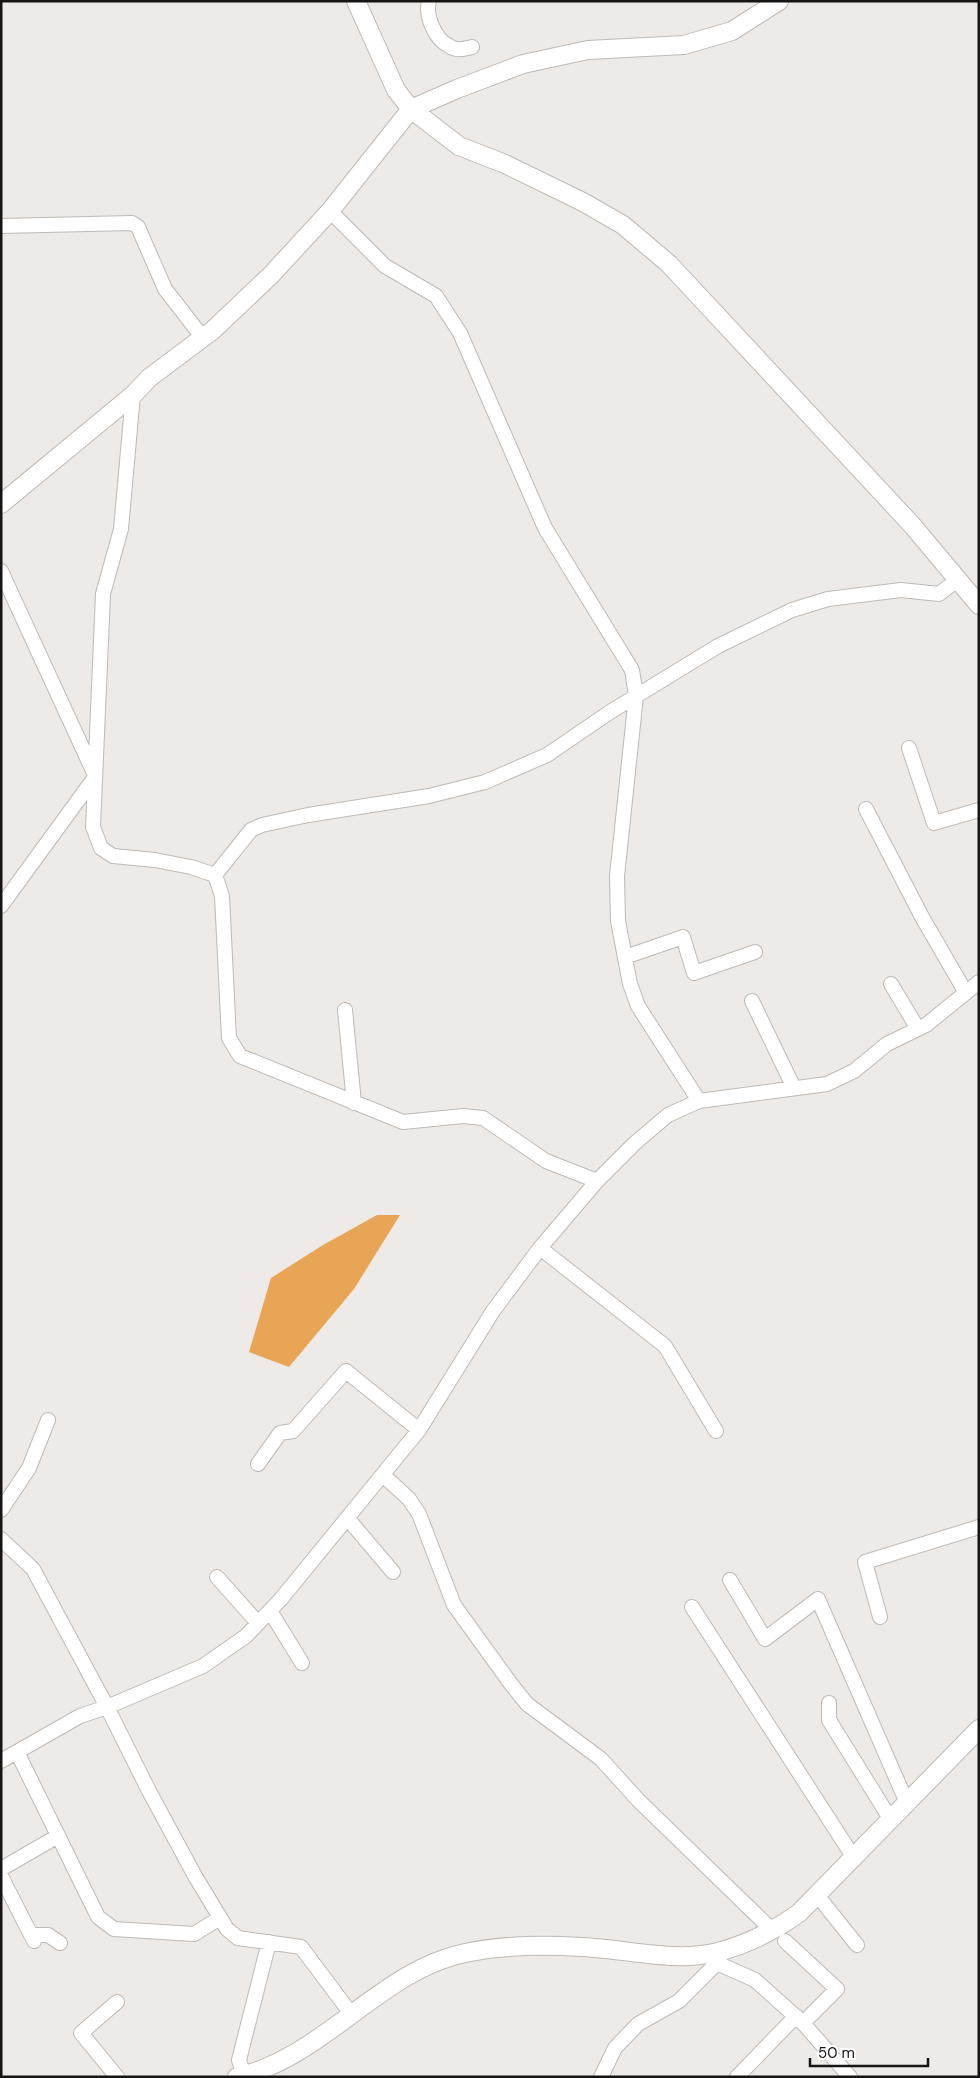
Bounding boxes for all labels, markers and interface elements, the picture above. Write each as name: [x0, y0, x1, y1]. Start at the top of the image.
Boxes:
scale bar: [810, 2036, 928, 2068]
text: 50 m: [818, 2043, 855, 2063]

